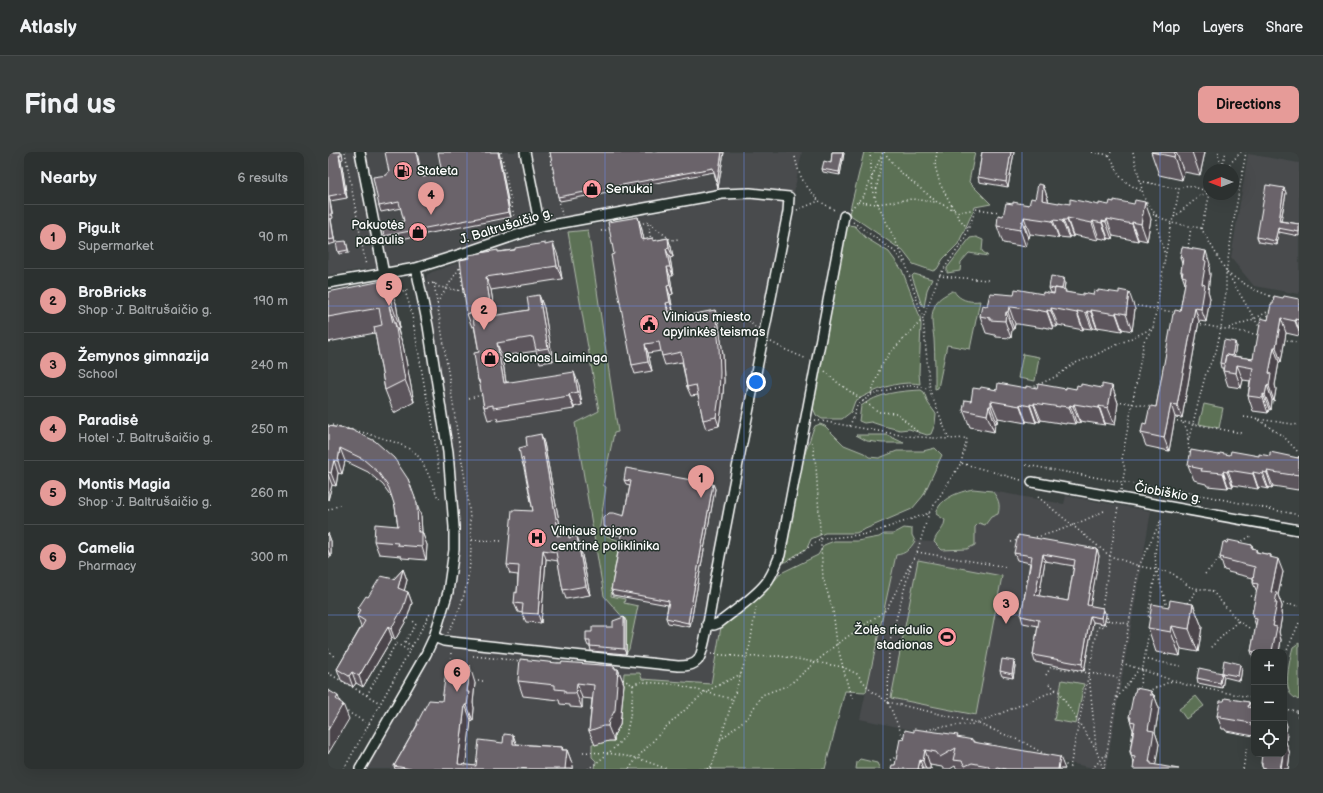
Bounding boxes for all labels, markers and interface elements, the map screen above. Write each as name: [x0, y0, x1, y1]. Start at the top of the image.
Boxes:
text: Atlasly: [20, 16, 77, 39]
text: Map: [1152, 19, 1180, 36]
text: Layers: [1202, 19, 1244, 36]
text: Share: [1266, 19, 1303, 36]
button: Directions: [1198, 86, 1299, 123]
text: Find us: [24, 88, 116, 121]
fuel station icon: Stateta: [392, 160, 414, 182]
place label: Stateta: [417, 163, 458, 179]
north arrow: [1203, 164, 1239, 200]
text: Nearby: [40, 168, 97, 188]
text: 6 results: [238, 170, 288, 186]
shop icon: Senukai: [581, 178, 603, 200]
place label: Senukai: [606, 181, 653, 197]
pin: 4: [418, 182, 444, 215]
street label: J. Baltrušaičio g.: [458, 204, 555, 248]
place label: Pakuotės pasaulis: [351, 217, 405, 248]
text: Pigu.lt: [78, 219, 120, 238]
shop icon: Pakuotės pasaulis: [407, 221, 429, 243]
text: 1: [50, 229, 56, 245]
text: 90 m: [259, 229, 288, 245]
text: Supermarket: [78, 238, 154, 254]
pin: 5: [376, 273, 402, 306]
text: BroBricks: [78, 283, 146, 302]
text: 2: [49, 293, 57, 309]
text: 190 m: [254, 293, 288, 309]
pin: 2: [471, 297, 497, 330]
text: Shop · J. Baltrušaičio g.: [78, 302, 212, 318]
place label: Vilniaus miesto apylinkės teismas: [663, 309, 766, 340]
public building icon: Vilniaus miesto apylinkės teismas: [638, 313, 660, 335]
text: Žemynos gimnazija: [78, 347, 209, 366]
shop icon: Salonas Laiminga: [479, 347, 501, 369]
place label: Salonas Laiminga: [504, 350, 608, 366]
text: 3: [49, 357, 57, 373]
text: 240 m: [251, 357, 288, 373]
text: School: [78, 366, 118, 382]
your location: [746, 372, 766, 392]
text: Paradisė: [78, 411, 138, 430]
text: 4: [49, 421, 57, 437]
text: 250 m: [251, 421, 288, 437]
text: Hotel · J. Baltrušaičio g.: [78, 430, 213, 446]
pin: 1: [688, 465, 714, 498]
text: Montis Magia: [78, 475, 170, 494]
street label: Čiobiškio g.: [1133, 478, 1203, 507]
text: 5: [49, 485, 57, 501]
text: 260 m: [250, 485, 288, 501]
text: Shop · J. Baltrušaičio g.: [78, 494, 212, 510]
place label: Vilniaus rajono centrinė poliklinika: [551, 523, 660, 554]
hospital icon: Vilniaus rajono centrinė poliklinika: [526, 527, 548, 549]
text: Camelia: [78, 539, 135, 558]
text: 6: [49, 549, 57, 565]
text: 300 m: [250, 549, 288, 565]
text: Pharmacy: [78, 558, 136, 574]
pin: 3: [993, 591, 1019, 624]
place label: Žolės riedulio stadionas: [853, 622, 934, 653]
sports icon: Žolės riedulio stadionas: [936, 626, 958, 648]
map controls: [1251, 649, 1287, 757]
button: +: [1251, 649, 1287, 685]
pin: 6: [444, 659, 470, 692]
button: −: [1251, 685, 1287, 721]
button: locate: [1251, 721, 1287, 757]

